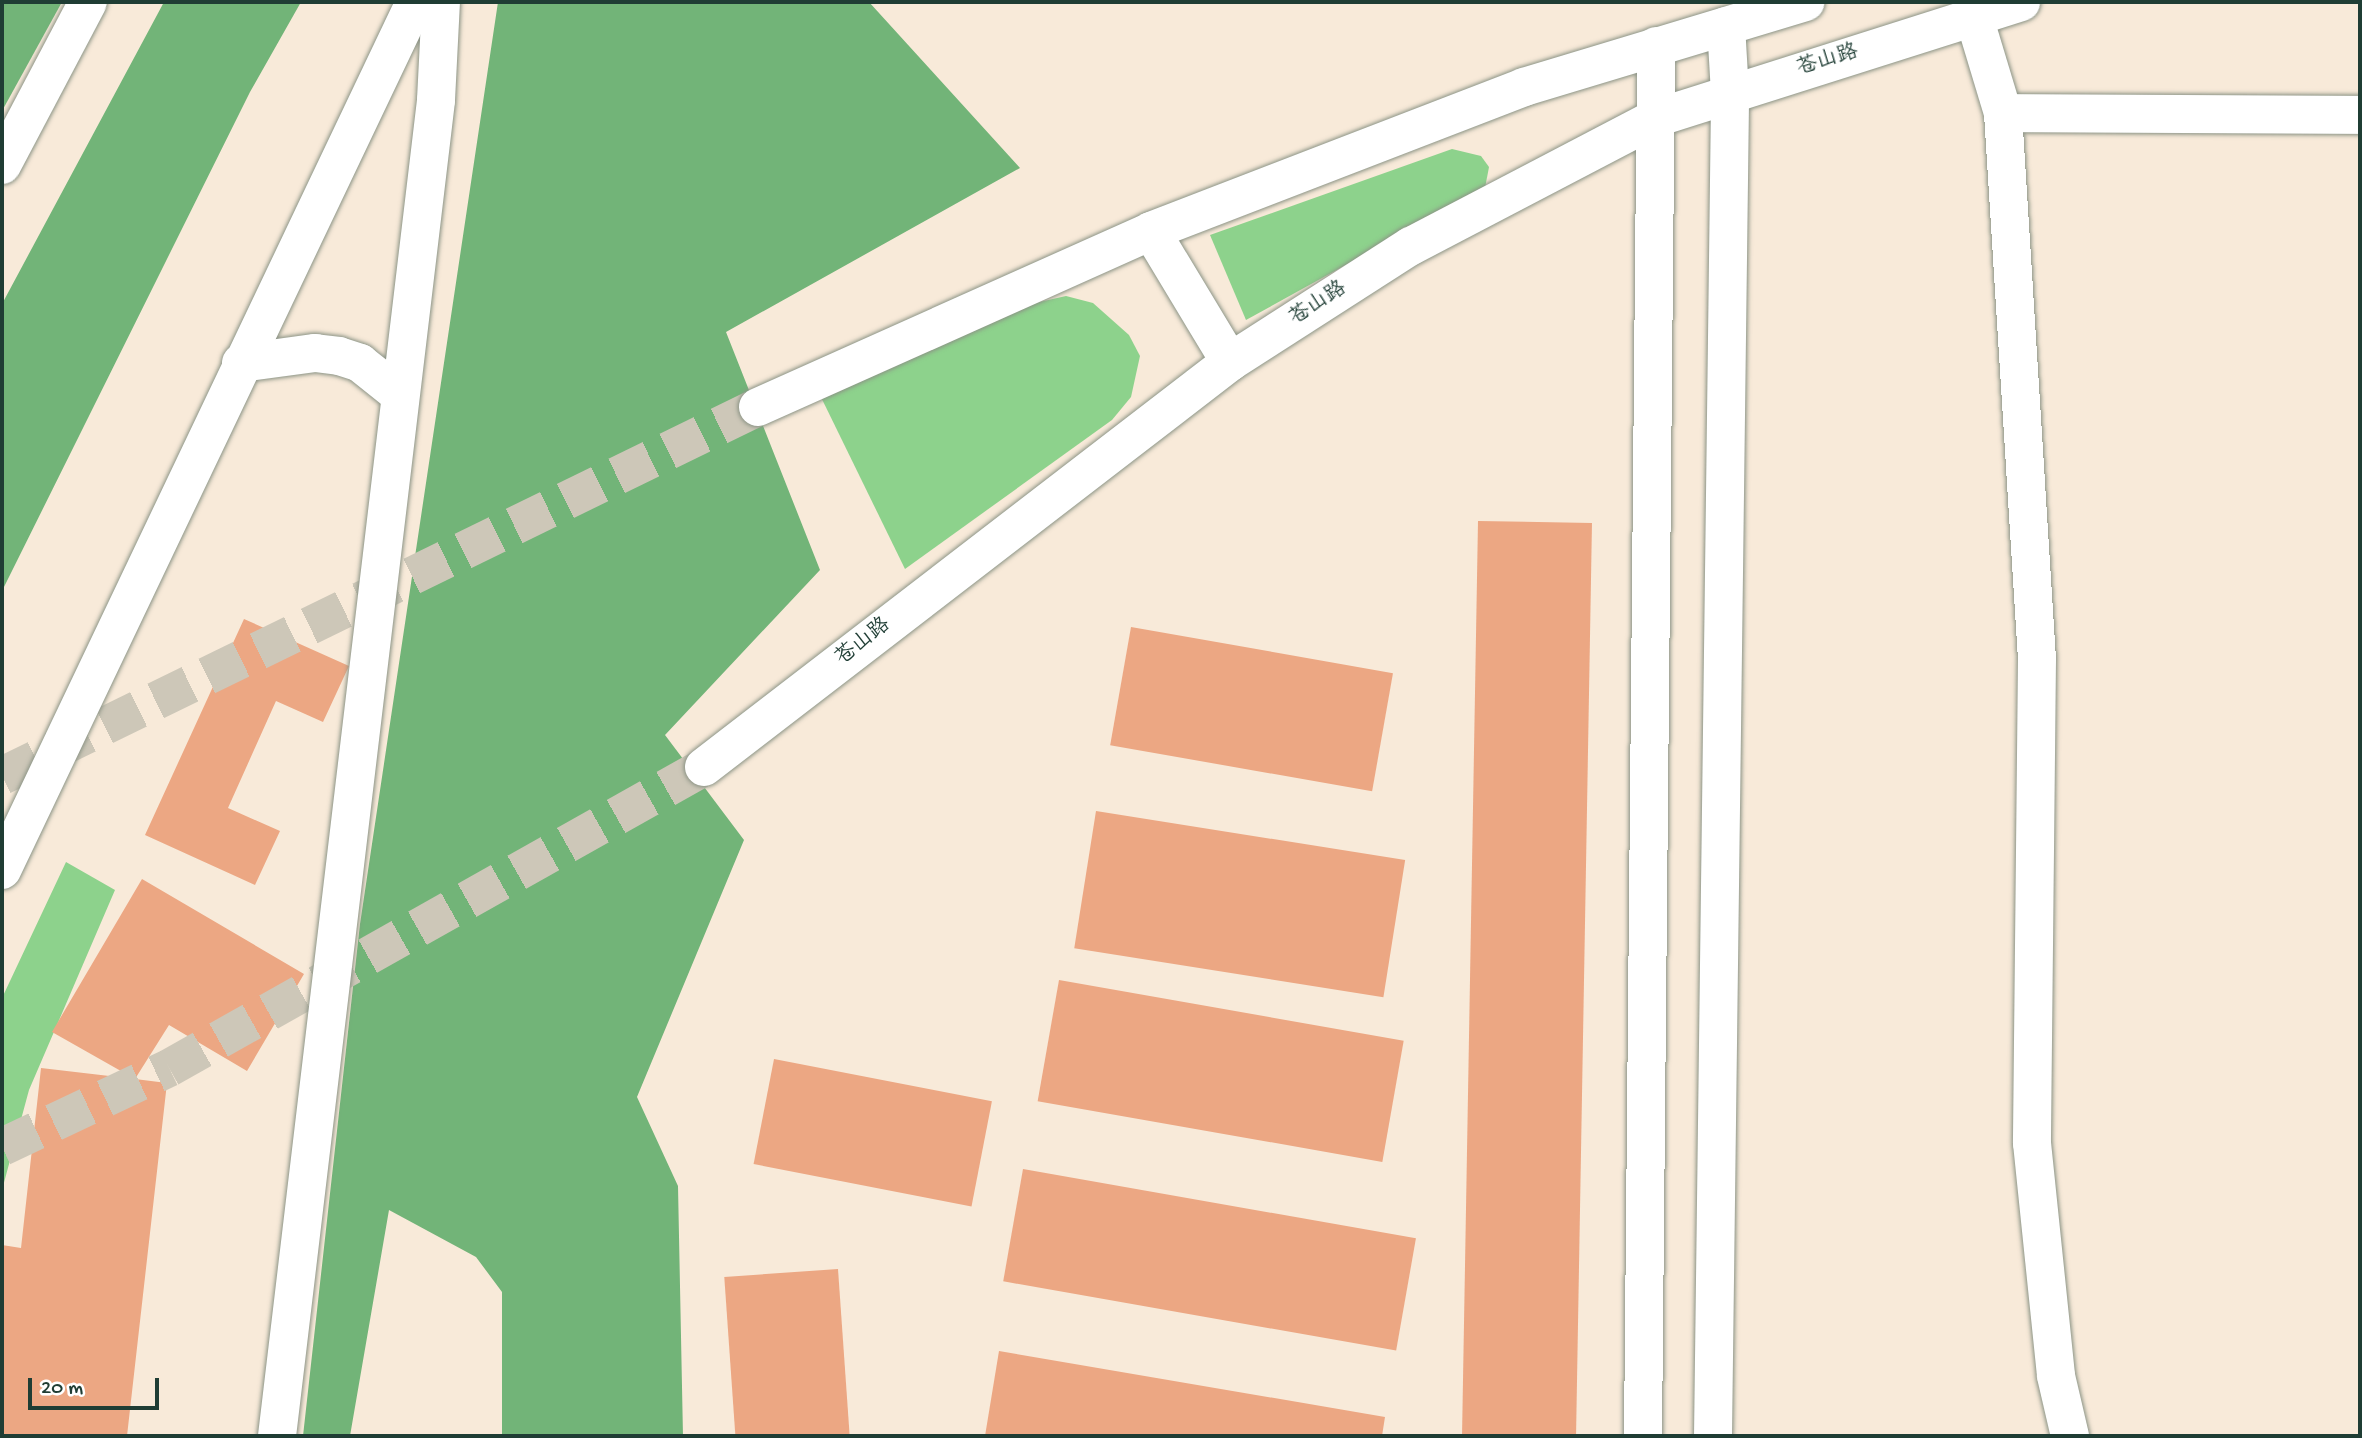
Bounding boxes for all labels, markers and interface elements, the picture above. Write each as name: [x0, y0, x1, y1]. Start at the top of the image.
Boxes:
street label: 苍山路: [1794, 41, 1862, 83]
street label: 苍山路: [1286, 277, 1352, 333]
street label: 苍山路: [831, 614, 897, 672]
scale bar: [32, 1364, 163, 1408]
text: 20 m: [41, 1377, 83, 1402]

